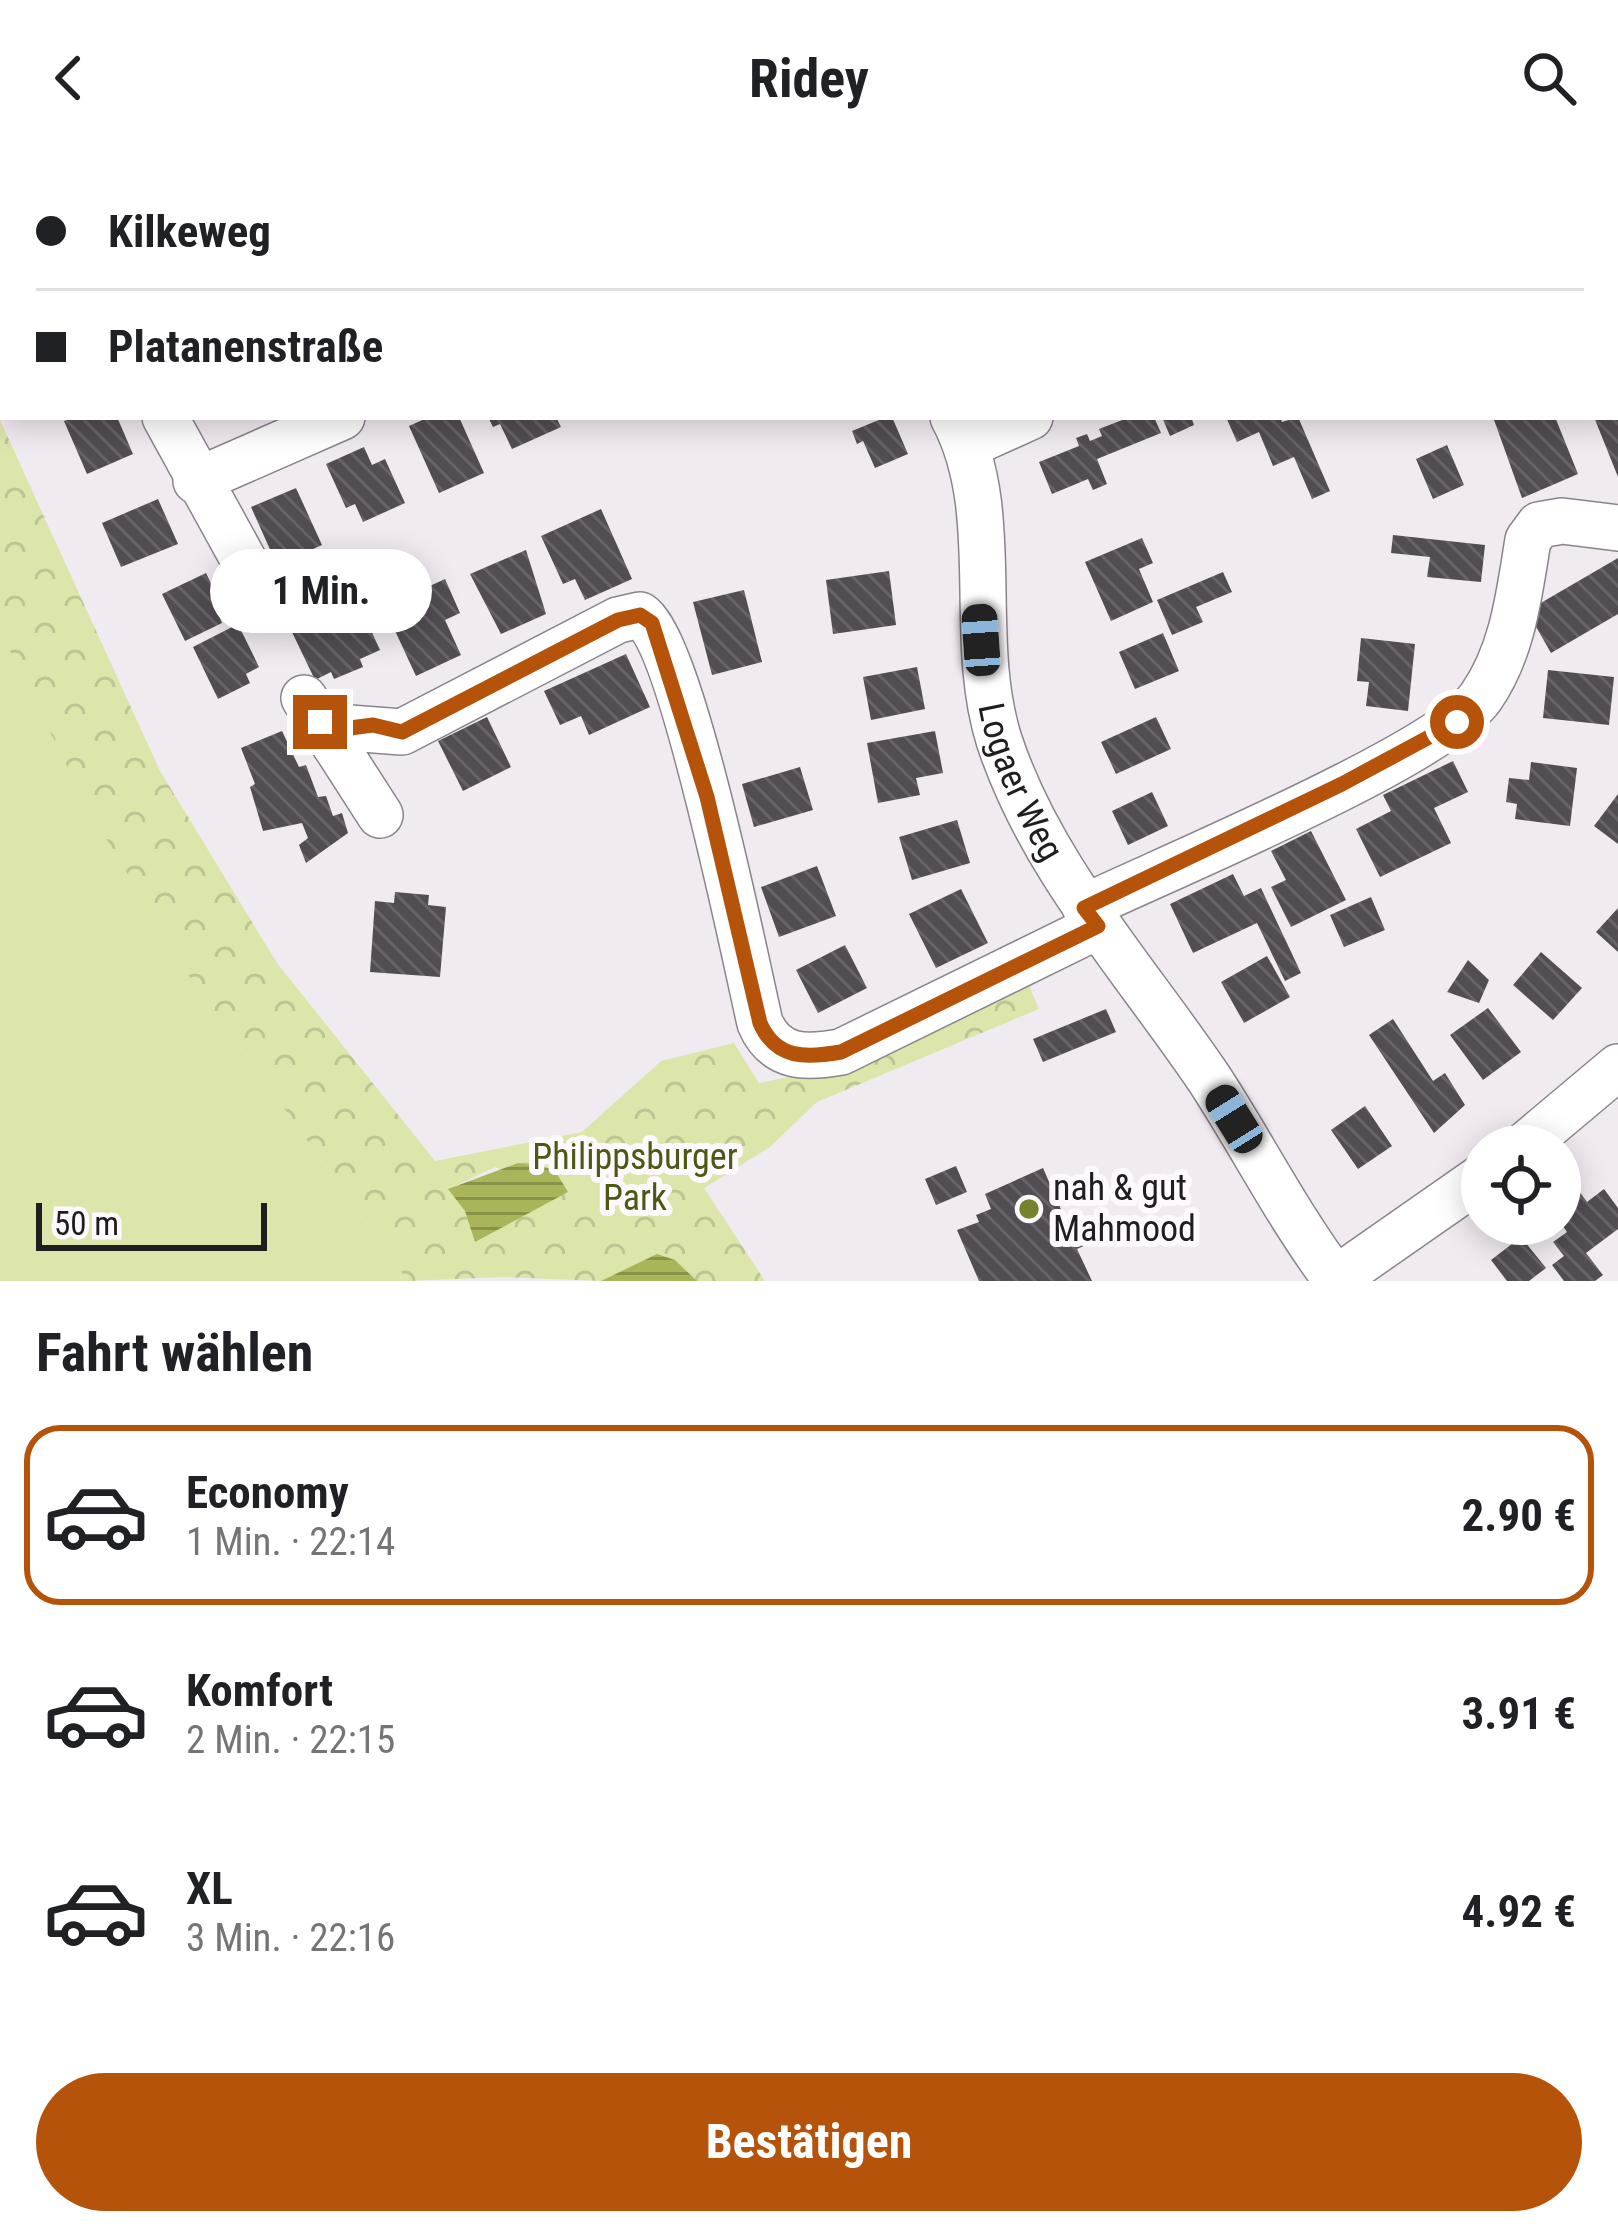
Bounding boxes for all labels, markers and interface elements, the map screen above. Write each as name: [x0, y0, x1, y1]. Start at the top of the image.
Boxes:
icon: back: [36, 45, 102, 111]
icon: search: [1516, 45, 1582, 111]
text: Ridey: [749, 47, 869, 110]
text: Kilkeweg: [108, 205, 271, 258]
text: Platanenstraße: [108, 320, 383, 373]
callout: 1 Min.: [209, 548, 431, 632]
text: 1 Min.: [272, 568, 370, 614]
car: [961, 603, 1001, 677]
route end: [293, 695, 347, 749]
route start: [1430, 695, 1484, 749]
street label: Logaer Weg: [970, 699, 1072, 868]
car: [1200, 1079, 1268, 1159]
map controls: [1461, 1125, 1581, 1245]
button: locate: [1461, 1125, 1581, 1245]
park label: Philippsburger Park: [532, 1136, 738, 1219]
place label: nah & gut Mahmood: [1053, 1167, 1196, 1250]
marker: nah & gut Mahmood: [1016, 1196, 1042, 1222]
scale bar: [36, 1197, 267, 1250]
text: 50 m: [54, 1204, 119, 1243]
text: Fahrt wählen: [36, 1321, 313, 1384]
icon: car: [42, 1461, 150, 1569]
text: Economy: [186, 1466, 349, 1519]
text: 2.90 €: [1462, 1489, 1576, 1542]
text: 1 Min. · 22:14: [186, 1519, 395, 1565]
icon: car: [42, 1659, 150, 1767]
text: Komfort: [186, 1664, 333, 1717]
text: 3.91 €: [1462, 1687, 1576, 1740]
text: 2 Min. · 22:15: [186, 1717, 395, 1763]
icon: car: [42, 1857, 150, 1965]
text: XL: [186, 1862, 233, 1915]
text: 4.92 €: [1462, 1885, 1576, 1938]
text: 3 Min. · 22:16: [186, 1915, 395, 1961]
button: Bestätigen: [36, 2073, 1582, 2211]

